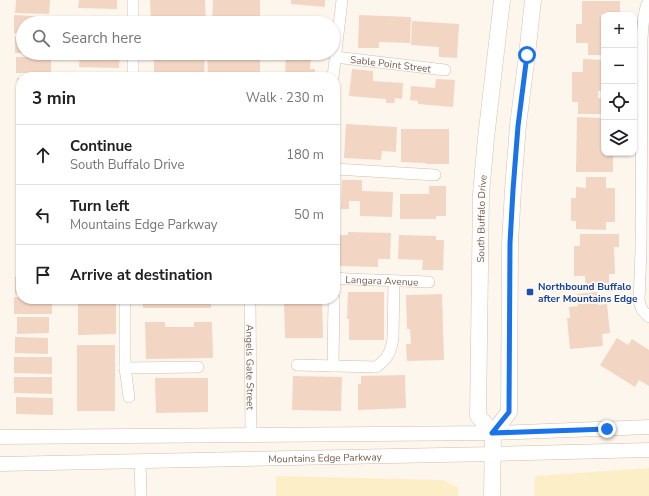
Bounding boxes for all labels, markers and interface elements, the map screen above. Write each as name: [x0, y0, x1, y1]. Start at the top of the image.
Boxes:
map controls: [601, 12, 637, 156]
button: +: [601, 12, 637, 48]
search box: [16, 16, 340, 60]
icon: search: [30, 27, 52, 49]
text: Search here: [62, 28, 142, 48]
route start: [518, 46, 536, 64]
button: −: [601, 48, 637, 84]
street label: Sable Point Street: [349, 53, 432, 76]
button: locate: [601, 84, 637, 120]
text: 3 min: [32, 87, 76, 110]
text: Walk · 230 m: [246, 89, 324, 107]
button: layers: [601, 120, 637, 156]
text: Continue: [70, 136, 132, 156]
icon: ahead: [32, 144, 54, 166]
text: 180 m: [286, 146, 324, 164]
text: South Buffalo Drive: [70, 156, 184, 174]
street label: South Buffalo Drive: [474, 174, 491, 263]
text: Turn left: [70, 196, 129, 216]
icon: left: [32, 204, 54, 226]
text: 50 m: [294, 206, 324, 224]
text: Mountains Edge Parkway: [70, 216, 218, 234]
icon: arrive: [32, 264, 54, 286]
text: Arrive at destination: [70, 265, 213, 285]
street label: Langara Avenue: [345, 273, 419, 290]
place label: Northbound Buffalo after Mountains Edge: [538, 280, 638, 306]
marker: Northbound Buffalo after Mountains Edge: [525, 287, 535, 297]
street label: Angels Gate Street: [242, 324, 257, 410]
route end: [598, 420, 616, 438]
street label: Mountains Edge Parkway: [268, 450, 383, 467]

